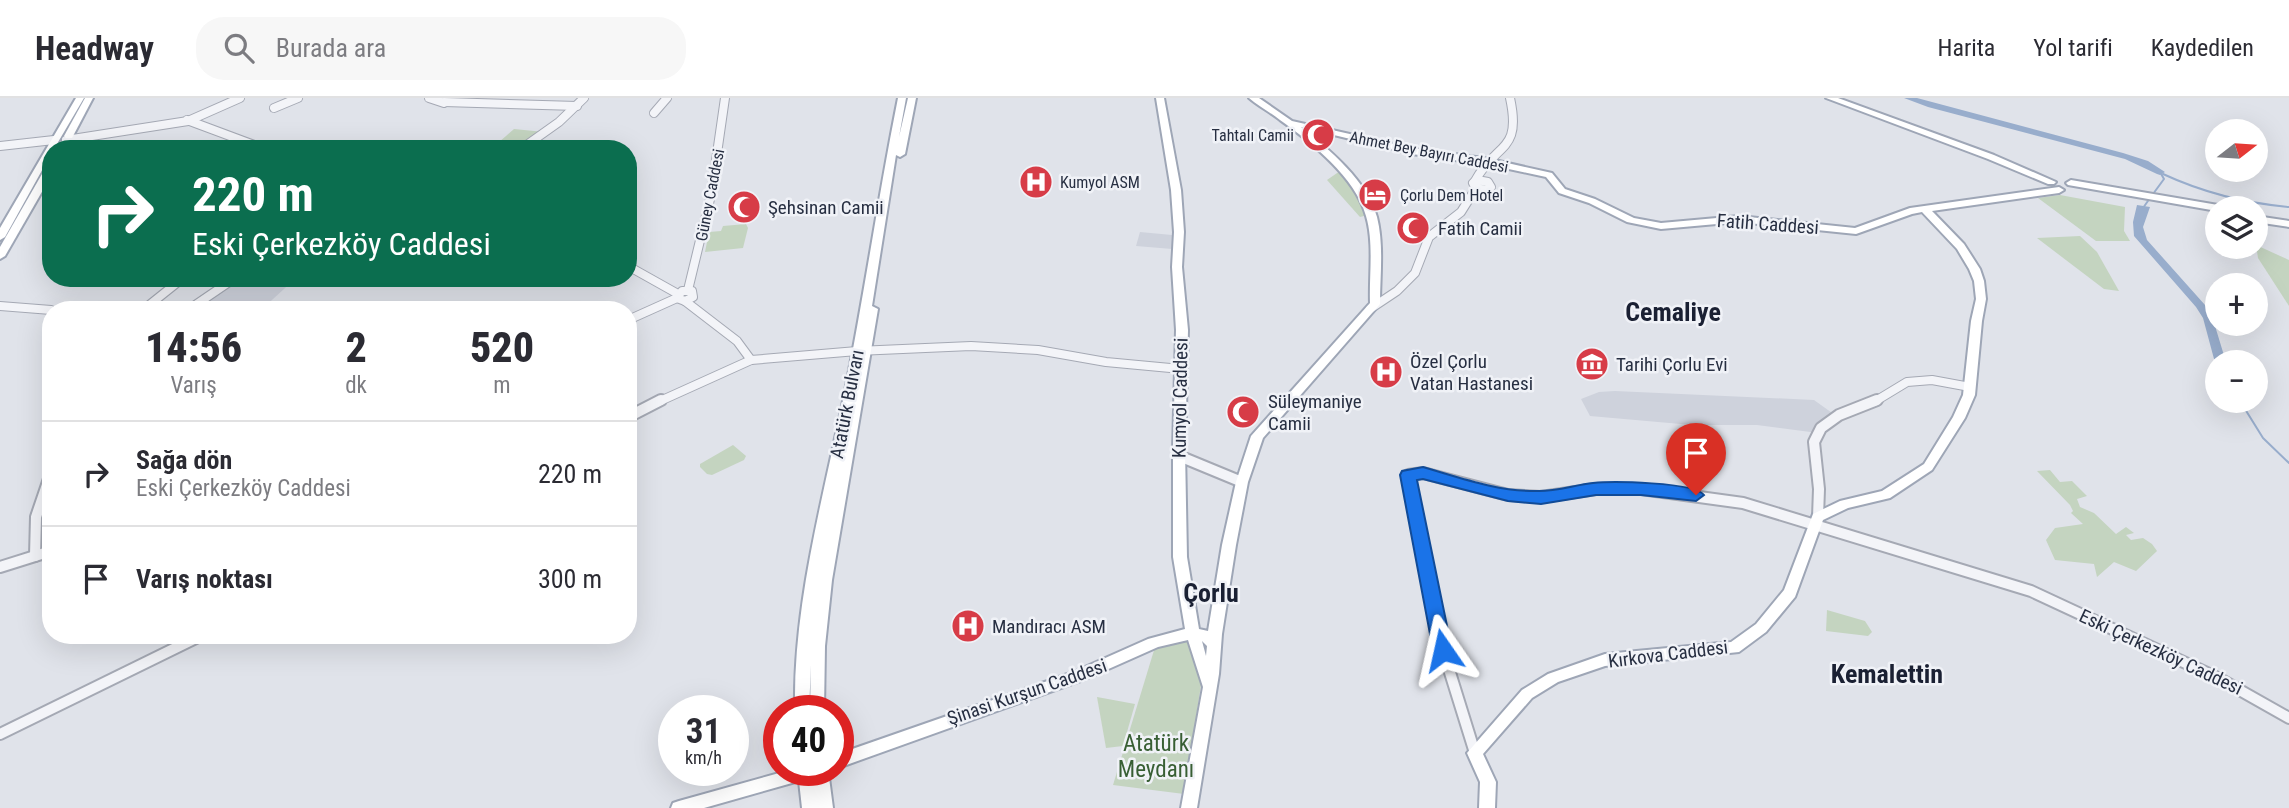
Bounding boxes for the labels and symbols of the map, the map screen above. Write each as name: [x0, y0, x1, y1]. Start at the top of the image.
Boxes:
mosque icon: Tahtalı Camii: [1299, 116, 1337, 154]
north arrow: [2205, 119, 2268, 182]
place label: Tahtalı Camii: [1212, 126, 1294, 145]
street label: Ahmet Bey Bayırı Caddesi: [1348, 127, 1510, 177]
street label: Güney Caddesi: [692, 147, 728, 243]
hospital icon: Kumyol ASM: [1017, 163, 1055, 201]
place label: Kumyol ASM: [1060, 173, 1140, 192]
hotel icon: Çorlu Dem Hotel: [1356, 176, 1394, 214]
place label: Çorlu Dem Hotel: [1400, 186, 1503, 205]
mosque icon: Şehsinan Camii: [725, 188, 763, 226]
place label: Şehsinan Camii: [768, 196, 884, 219]
mosque icon: Fatih Camii: [1394, 209, 1432, 247]
street label: Fatih Caddesi: [1716, 209, 1820, 239]
place label: Fatih Camii: [1438, 217, 1522, 240]
district label: Cemaliye: [1625, 297, 1721, 327]
street label: Kumyol Caddesi: [1167, 338, 1193, 458]
museum icon: Tarihi Çorlu Evi: [1573, 345, 1611, 383]
street label: Atatürk Bulvarı: [825, 348, 869, 460]
place label: Özel Çorlu Vatan Hastanesi: [1410, 350, 1533, 395]
hospital icon: Özel Çorlu Vatan Hastanesi: [1367, 353, 1405, 391]
place label: Tarihi Çorlu Evi: [1616, 353, 1728, 376]
place label: Süleymaniye Camii: [1268, 390, 1362, 435]
mosque icon: Süleymaniye Camii: [1224, 393, 1262, 431]
pin: [1666, 423, 1726, 495]
district label: Çorlu: [1183, 578, 1239, 608]
street label: Eski Çerkezköy Caddesi: [2076, 604, 2246, 700]
hospital icon: Mandıracı ASM: [949, 607, 987, 645]
position arrow: [1406, 613, 1480, 687]
place label: Mandıracı ASM: [992, 615, 1106, 638]
street label: Kırkova Caddesi: [1607, 635, 1729, 673]
street label: Şinasi Kurşun Caddesi: [944, 654, 1110, 730]
district label: Kemalettin: [1831, 659, 1943, 689]
speed limit sign: 40: [763, 695, 854, 786]
park label: Atatürk Meydanı: [1118, 730, 1194, 783]

